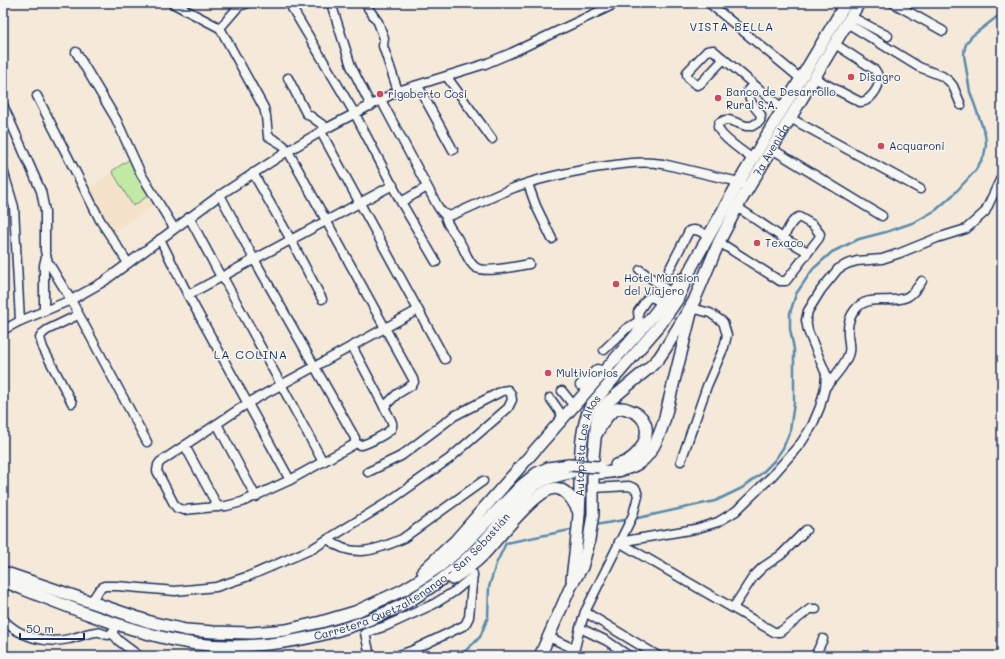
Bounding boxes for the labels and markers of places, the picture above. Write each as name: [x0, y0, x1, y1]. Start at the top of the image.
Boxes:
place label: Disagro: [859, 69, 901, 84]
marker: Disagro: [846, 72, 856, 82]
place label: Banco de Desarrollo Rural S.A.: [726, 84, 836, 112]
place label: rigoberto Cosi: [388, 86, 467, 101]
marker: rigoberto Cosi: [375, 89, 385, 99]
marker: Banco de Desarrollo Rural S.A.: [713, 93, 723, 103]
place label: Acquaroni: [889, 138, 945, 153]
marker: Acquaroni: [876, 141, 886, 151]
place label: Texaco: [765, 235, 804, 250]
marker: Texaco: [752, 238, 762, 248]
place label: Hotel Mansion del Viajero: [624, 270, 699, 298]
marker: Hotel Mansion del Viajero: [611, 279, 621, 289]
place label: Multiviorios: [556, 365, 618, 380]
marker: Multiviorios: [543, 368, 553, 378]

